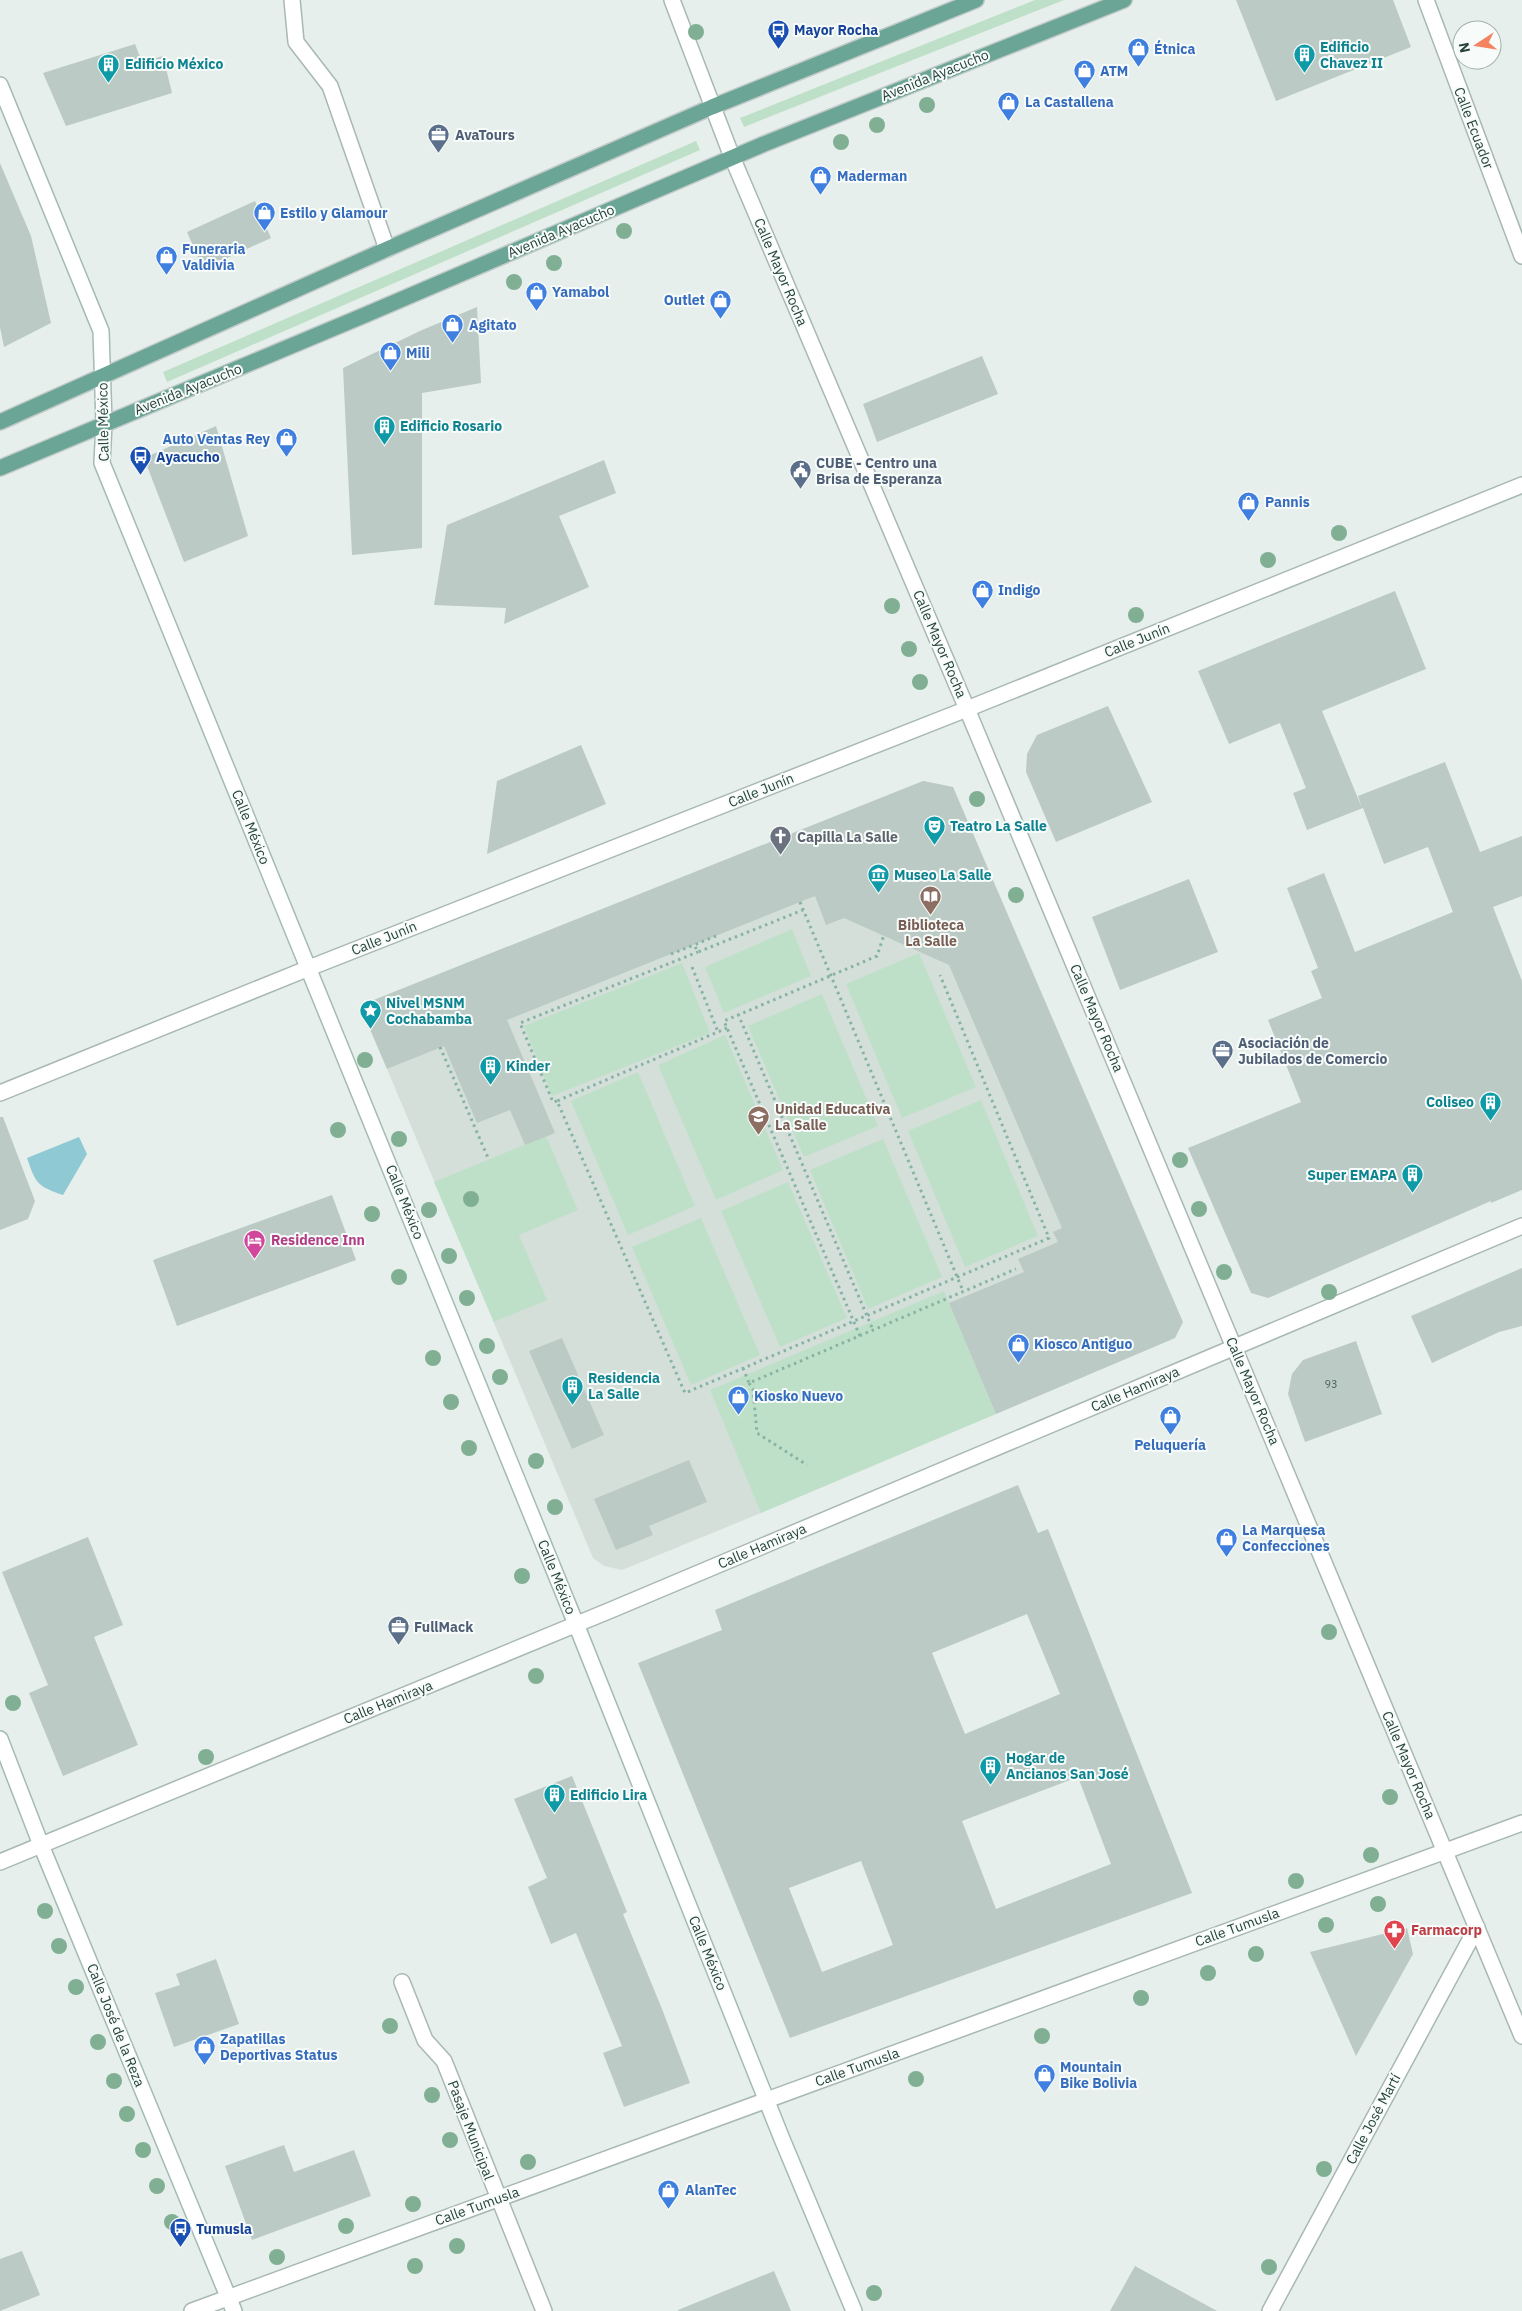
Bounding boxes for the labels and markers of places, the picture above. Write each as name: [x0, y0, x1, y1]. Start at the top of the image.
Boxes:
bus stop icon: Mayor Rocha: [766, 18, 790, 49]
place label: Mayor Rocha: [794, 21, 878, 39]
shop icon: Étnica: [1126, 37, 1150, 68]
place label: Edificio Chavez II: [1320, 38, 1383, 72]
place label: Étnica: [1154, 39, 1195, 58]
building icon: Edificio Chavez II: [1292, 43, 1316, 74]
building icon: Edificio México: [97, 52, 121, 83]
place label: Edificio México: [125, 55, 223, 73]
shop icon: ATM: [1072, 59, 1096, 90]
place label: ATM: [1100, 62, 1128, 80]
shop icon: La Castallena: [997, 90, 1021, 121]
place label: La Castallena: [1025, 93, 1114, 111]
office icon: AvaTours: [427, 123, 451, 154]
place label: AvaTours: [455, 126, 515, 144]
shop icon: Maderman: [809, 164, 833, 195]
place label: Maderman: [837, 167, 907, 185]
shop icon: Estilo y Glamour: [252, 201, 276, 232]
place label: Estilo y Glamour: [280, 204, 388, 222]
place label: Funeraria Valdivia: [182, 240, 245, 274]
shop icon: Funeraria Valdivia: [154, 245, 178, 276]
shop icon: Yamabol: [524, 280, 548, 311]
place label: Yamabol: [552, 283, 609, 301]
shop icon: Outlet: [709, 288, 733, 319]
place label: Outlet: [664, 291, 705, 309]
shop icon: Agitato: [441, 313, 465, 344]
place label: Agitato: [469, 316, 517, 334]
shop icon: Mili: [378, 341, 402, 372]
place label: Mili: [406, 344, 430, 362]
building icon: Edificio Rosario: [372, 414, 396, 445]
place label: Edificio Rosario: [400, 417, 502, 435]
shop icon: Auto Ventas Rey: [274, 427, 298, 458]
place label: Auto Ventas Rey: [163, 430, 271, 448]
bus stop icon: Ayacucho: [128, 445, 152, 476]
place label: Ayacucho: [156, 448, 220, 466]
place label: CUBE - Centro una Brisa de Esperanza: [816, 454, 942, 488]
public building icon: CUBE - Centro una Brisa de Esperanza: [788, 459, 812, 490]
shop icon: Pannis: [1237, 490, 1261, 521]
place label: Pannis: [1265, 493, 1310, 511]
shop icon: Indigo: [970, 578, 994, 609]
place label: Indigo: [998, 581, 1041, 599]
theatre icon: Teatro La Salle: [922, 814, 946, 845]
place label: Teatro La Salle: [950, 817, 1047, 835]
church icon: Capilla La Salle: [769, 825, 793, 856]
place label: Capilla La Salle: [797, 828, 898, 846]
museum icon: Museo La Salle: [866, 863, 890, 894]
place label: Museo La Salle: [894, 866, 992, 884]
library icon: Biblioteca La Salle: [919, 885, 943, 916]
place label: Biblioteca La Salle: [898, 916, 964, 950]
place label: Nivel MSNM Cochabamba: [386, 994, 472, 1028]
place icon: Nivel MSNM Cochabamba: [358, 999, 382, 1030]
place label: Asociación de Jubilados de Comercio: [1238, 1034, 1388, 1068]
office icon: Asociación de Jubilados de Comercio: [1210, 1039, 1234, 1070]
building icon: Kinder: [478, 1054, 502, 1085]
place label: Kinder: [506, 1057, 550, 1075]
building icon: Coliseo: [1478, 1090, 1502, 1121]
place label: Coliseo: [1426, 1093, 1474, 1111]
place label: Unidad Educativa La Salle: [775, 1100, 890, 1134]
school or university icon: Unidad Educativa La Salle: [747, 1105, 771, 1136]
building icon: Super EMAPA: [1401, 1163, 1425, 1194]
place label: Super EMAPA: [1307, 1166, 1397, 1184]
hotel icon: Residence Inn: [243, 1228, 267, 1259]
place label: Residence Inn: [271, 1231, 365, 1249]
shop icon: Kiosco Antiguo: [1006, 1332, 1030, 1363]
place label: Kiosco Antiguo: [1034, 1335, 1132, 1353]
place label: Residencia La Salle: [588, 1369, 660, 1403]
building icon: Residencia La Salle: [560, 1374, 584, 1405]
shop icon: Kiosko Nuevo: [726, 1384, 750, 1415]
place label: Kiosko Nuevo: [754, 1387, 843, 1405]
shop icon: Peluquería: [1158, 1405, 1182, 1436]
place label: Peluquería: [1134, 1436, 1206, 1454]
place label: La Marquesa Confecciones: [1242, 1521, 1330, 1555]
shop icon: La Marquesa Confecciones: [1214, 1526, 1238, 1557]
office icon: FullMack: [386, 1615, 410, 1646]
place label: FullMack: [414, 1618, 474, 1636]
place label: Hogar de Ancianos San José: [1006, 1749, 1129, 1783]
building icon: Hogar de Ancianos San José: [978, 1754, 1002, 1785]
building icon: Edificio Lira: [542, 1783, 566, 1814]
place label: Edificio Lira: [570, 1786, 647, 1804]
pharmacy icon: Farmacorp: [1383, 1918, 1407, 1949]
place label: Farmacorp: [1411, 1921, 1482, 1939]
place label: Zapatillas Deportivas Status: [220, 2030, 338, 2064]
shop icon: Zapatillas Deportivas Status: [192, 2035, 216, 2066]
place label: Mountain Bike Bolivia: [1060, 2058, 1137, 2092]
shop icon: Mountain Bike Bolivia: [1032, 2063, 1056, 2094]
shop icon: AlanTec: [657, 2178, 681, 2209]
place label: AlanTec: [685, 2181, 737, 2199]
bus stop icon: Tumusla: [168, 2217, 192, 2248]
place label: Tumusla: [196, 2220, 252, 2238]

